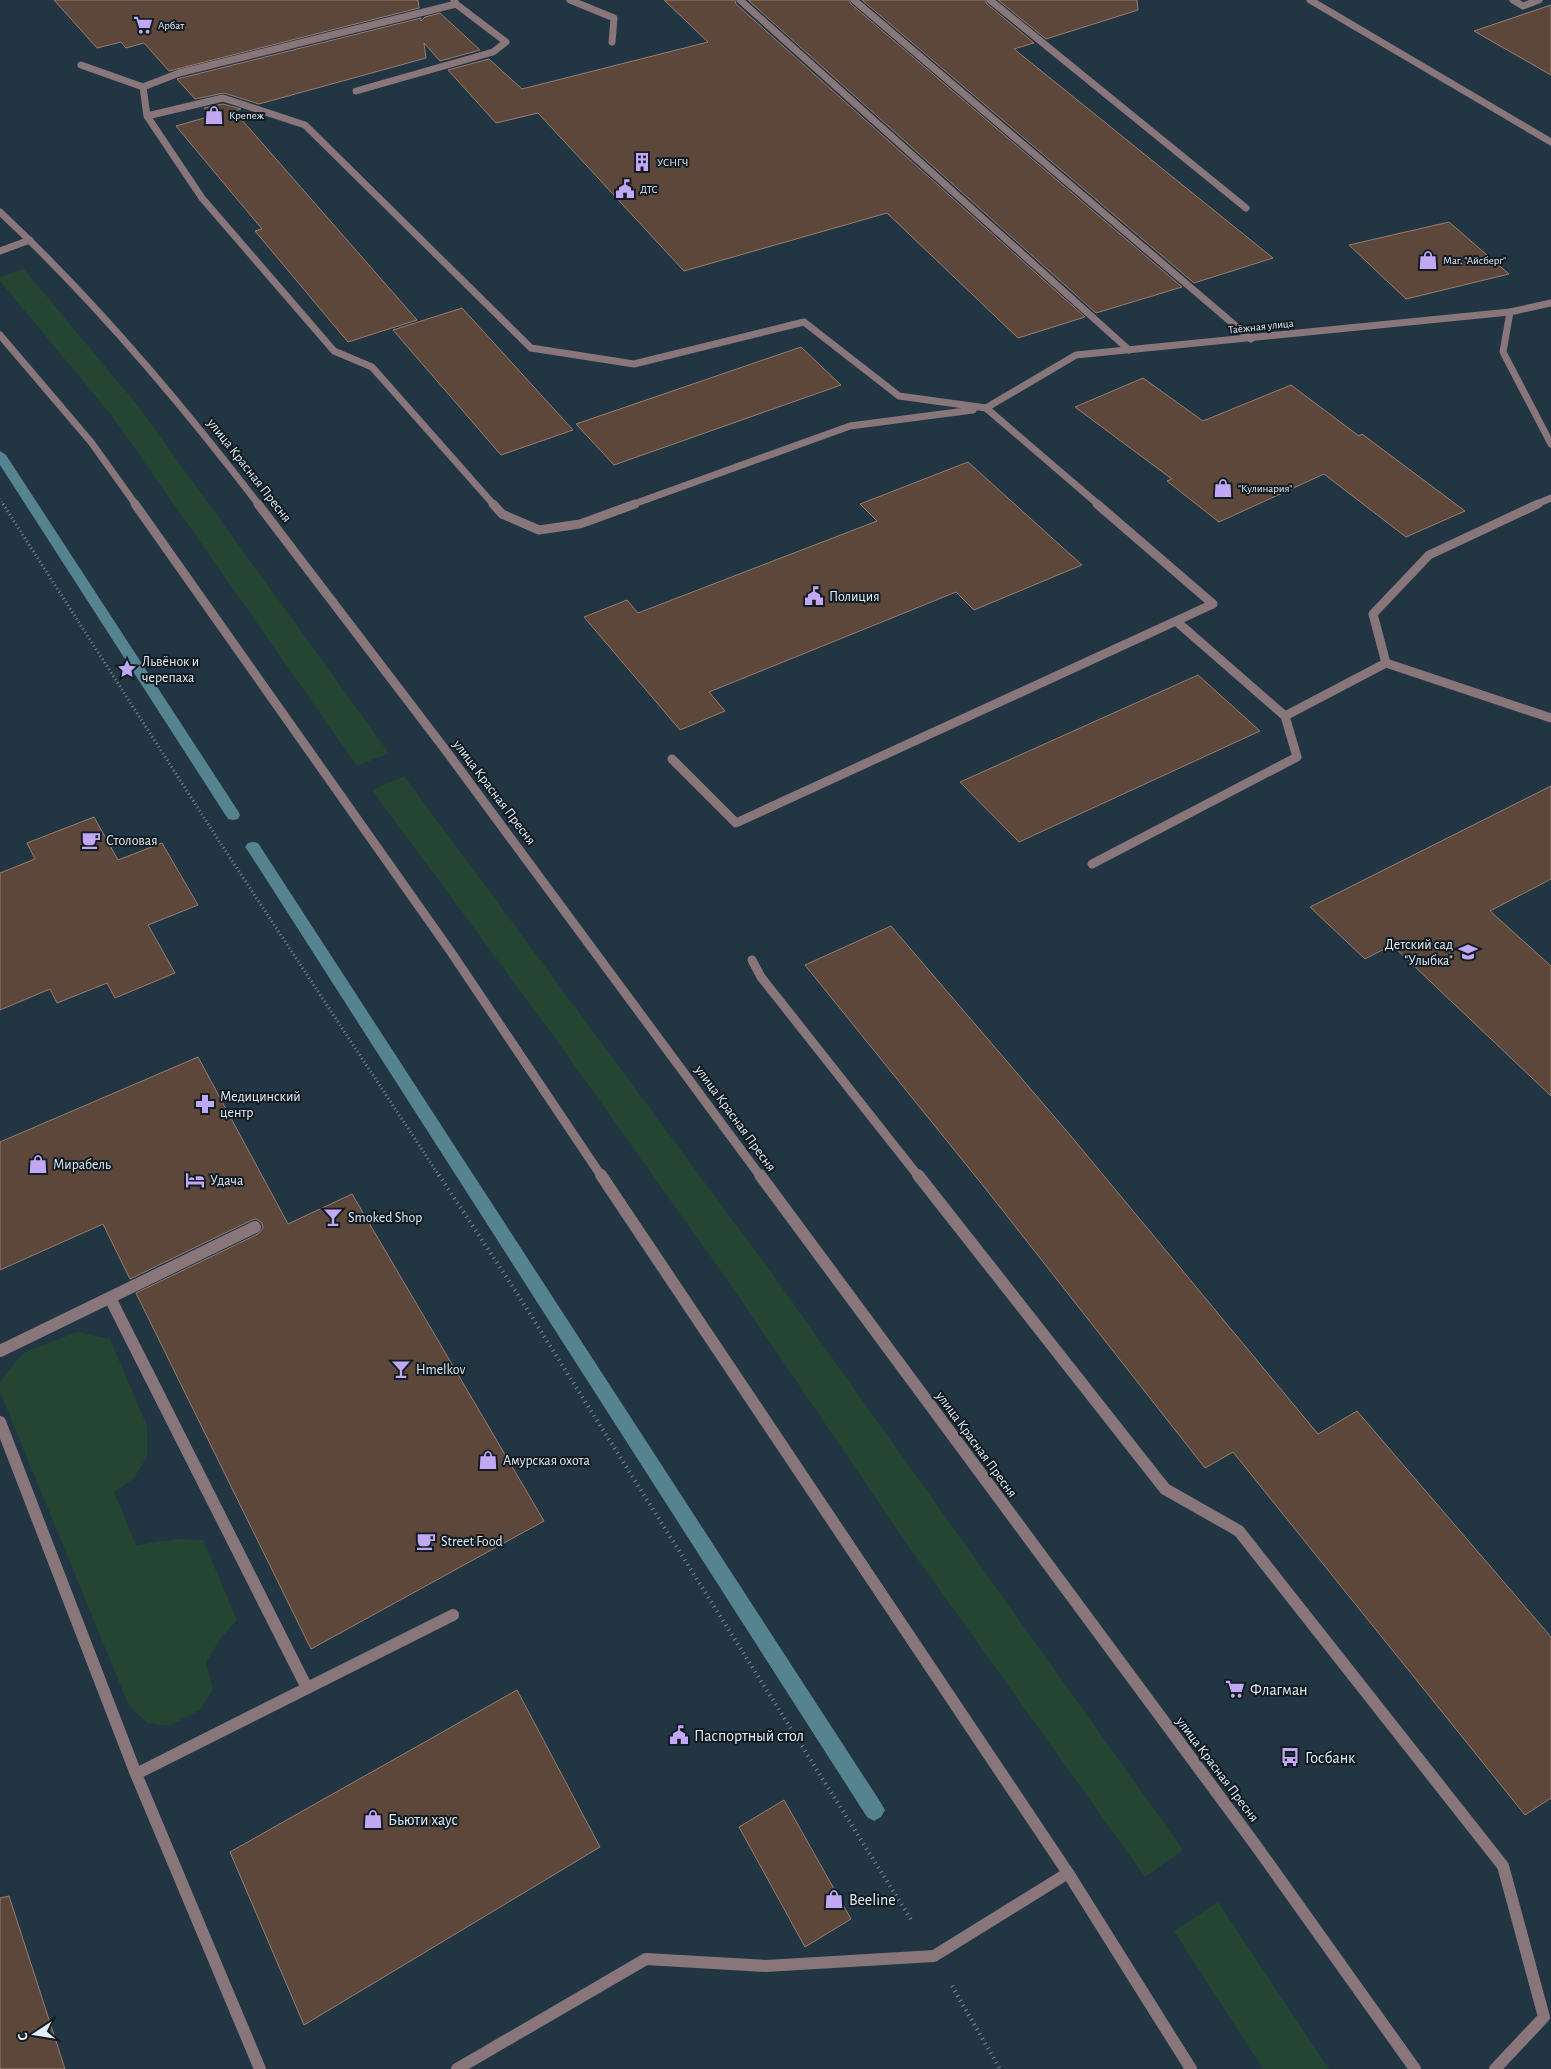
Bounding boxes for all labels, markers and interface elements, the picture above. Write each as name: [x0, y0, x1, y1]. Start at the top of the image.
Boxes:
supermarket icon: Арбат: [132, 14, 154, 36]
place label: Арбат: [158, 20, 184, 31]
shop icon: Крепеж: [203, 104, 225, 126]
place label: Крепеж: [229, 110, 264, 121]
building icon: УСНГЧ: [631, 151, 653, 173]
place label: УСНГЧ: [657, 157, 688, 168]
public building icon: ДТС: [614, 178, 636, 200]
place label: ДТС: [640, 184, 658, 195]
shop icon: Маг. "Айсберг": [1417, 249, 1439, 271]
place label: Маг. "Айсберг": [1443, 255, 1506, 266]
street label: Таёжная улица: [1228, 318, 1294, 335]
street label: улица Красная Пресня: [204, 415, 294, 525]
shop icon: "Кулинария": [1212, 477, 1234, 499]
place label: "Кулинария": [1238, 483, 1292, 494]
public building icon: Полиция: [803, 585, 825, 607]
place label: Полиция: [829, 590, 880, 604]
place label: Львёнок и черепаха: [142, 655, 199, 685]
place icon: Львёнок и черепаха: [116, 658, 138, 680]
street label: улица Красная Пресня: [450, 737, 538, 848]
cafe icon: Столовая: [80, 829, 102, 851]
place label: Столовая: [106, 834, 158, 848]
place label: Детский сад "Улыбка": [1385, 938, 1453, 968]
school or university icon: Детский сад "Улыбка": [1457, 941, 1479, 963]
street label: улица Красная Пресня: [691, 1062, 778, 1174]
place label: Медицинский центр: [220, 1090, 301, 1120]
pharmacy icon: Медицинский центр: [194, 1093, 216, 1115]
shop icon: Мирабель: [27, 1153, 49, 1175]
place label: Мирабель: [53, 1158, 111, 1172]
hotel icon: Удача: [184, 1169, 206, 1191]
place label: Удача: [210, 1174, 244, 1188]
bar icon: Smoked Shop: [322, 1206, 344, 1228]
place label: Smoked Shop: [348, 1211, 422, 1225]
bar icon: Hmelkov: [390, 1358, 412, 1380]
place label: Hmelkov: [416, 1363, 465, 1377]
street label: улица Красная Пресня: [932, 1388, 1019, 1500]
shop icon: Амурская охота: [477, 1449, 499, 1471]
place label: Амурская охота: [503, 1454, 591, 1468]
cafe icon: Street Food: [415, 1530, 437, 1552]
place label: Street Food: [441, 1535, 503, 1549]
supermarket icon: Флагман: [1224, 1678, 1246, 1700]
place label: Флагман: [1250, 1682, 1308, 1698]
street label: улица Красная Пресня: [1173, 1714, 1261, 1825]
public building icon: Паспортный стол: [668, 1724, 690, 1746]
place label: Паспортный стол: [694, 1728, 804, 1744]
bus stop icon: Госбанк: [1279, 1746, 1301, 1768]
place label: Госбанк: [1305, 1750, 1356, 1766]
shop icon: Бьюти хаус: [362, 1808, 384, 1830]
place label: Бьюти хаус: [388, 1812, 458, 1829]
shop icon: Beeline: [823, 1888, 845, 1910]
place label: Beeline: [849, 1892, 896, 1908]
north arrow: [10, 2009, 60, 2059]
text: С: [16, 2031, 31, 2042]

